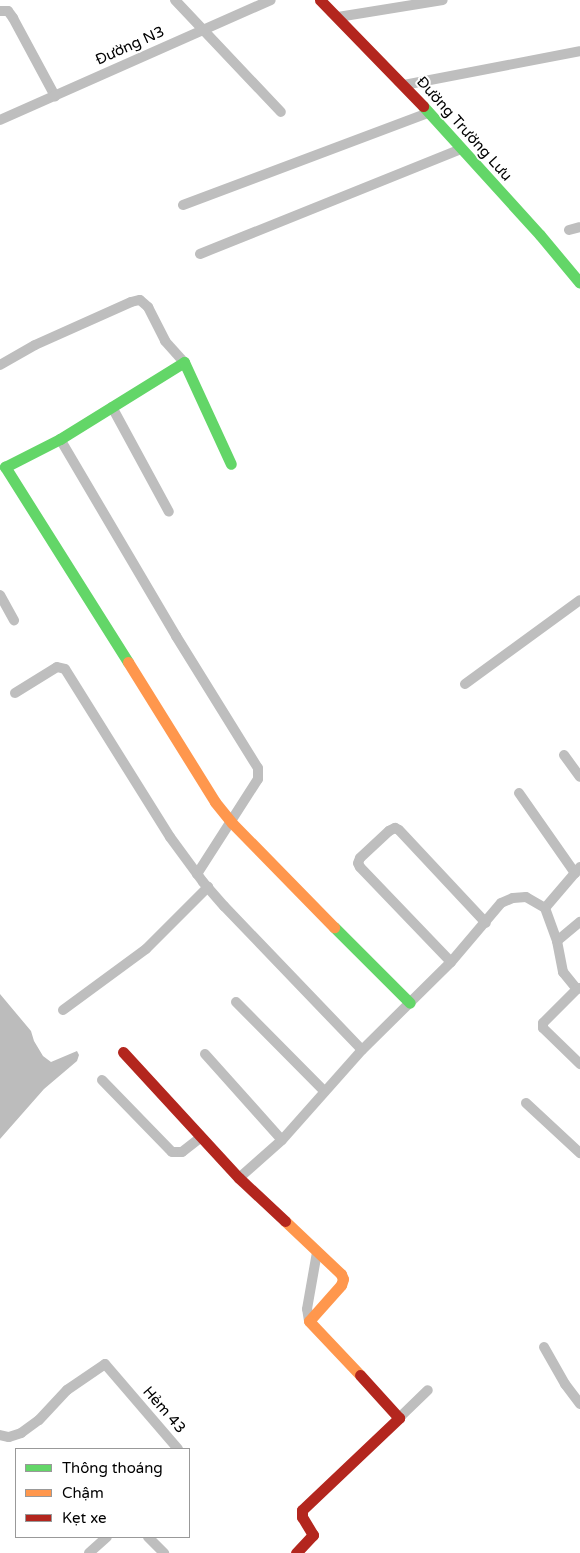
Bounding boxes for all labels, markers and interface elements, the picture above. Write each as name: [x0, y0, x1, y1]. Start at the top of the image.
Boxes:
street label: Đường N3: [93, 23, 167, 69]
street label: Đường Trường Lưu: [412, 73, 516, 185]
street label: Hẻm 43: [139, 1383, 189, 1437]
legend: [15, 1448, 190, 1538]
text: Thông thoáng: [62, 1459, 163, 1477]
text: Chậm: [62, 1484, 104, 1502]
text: Kẹt xe: [62, 1509, 107, 1527]

